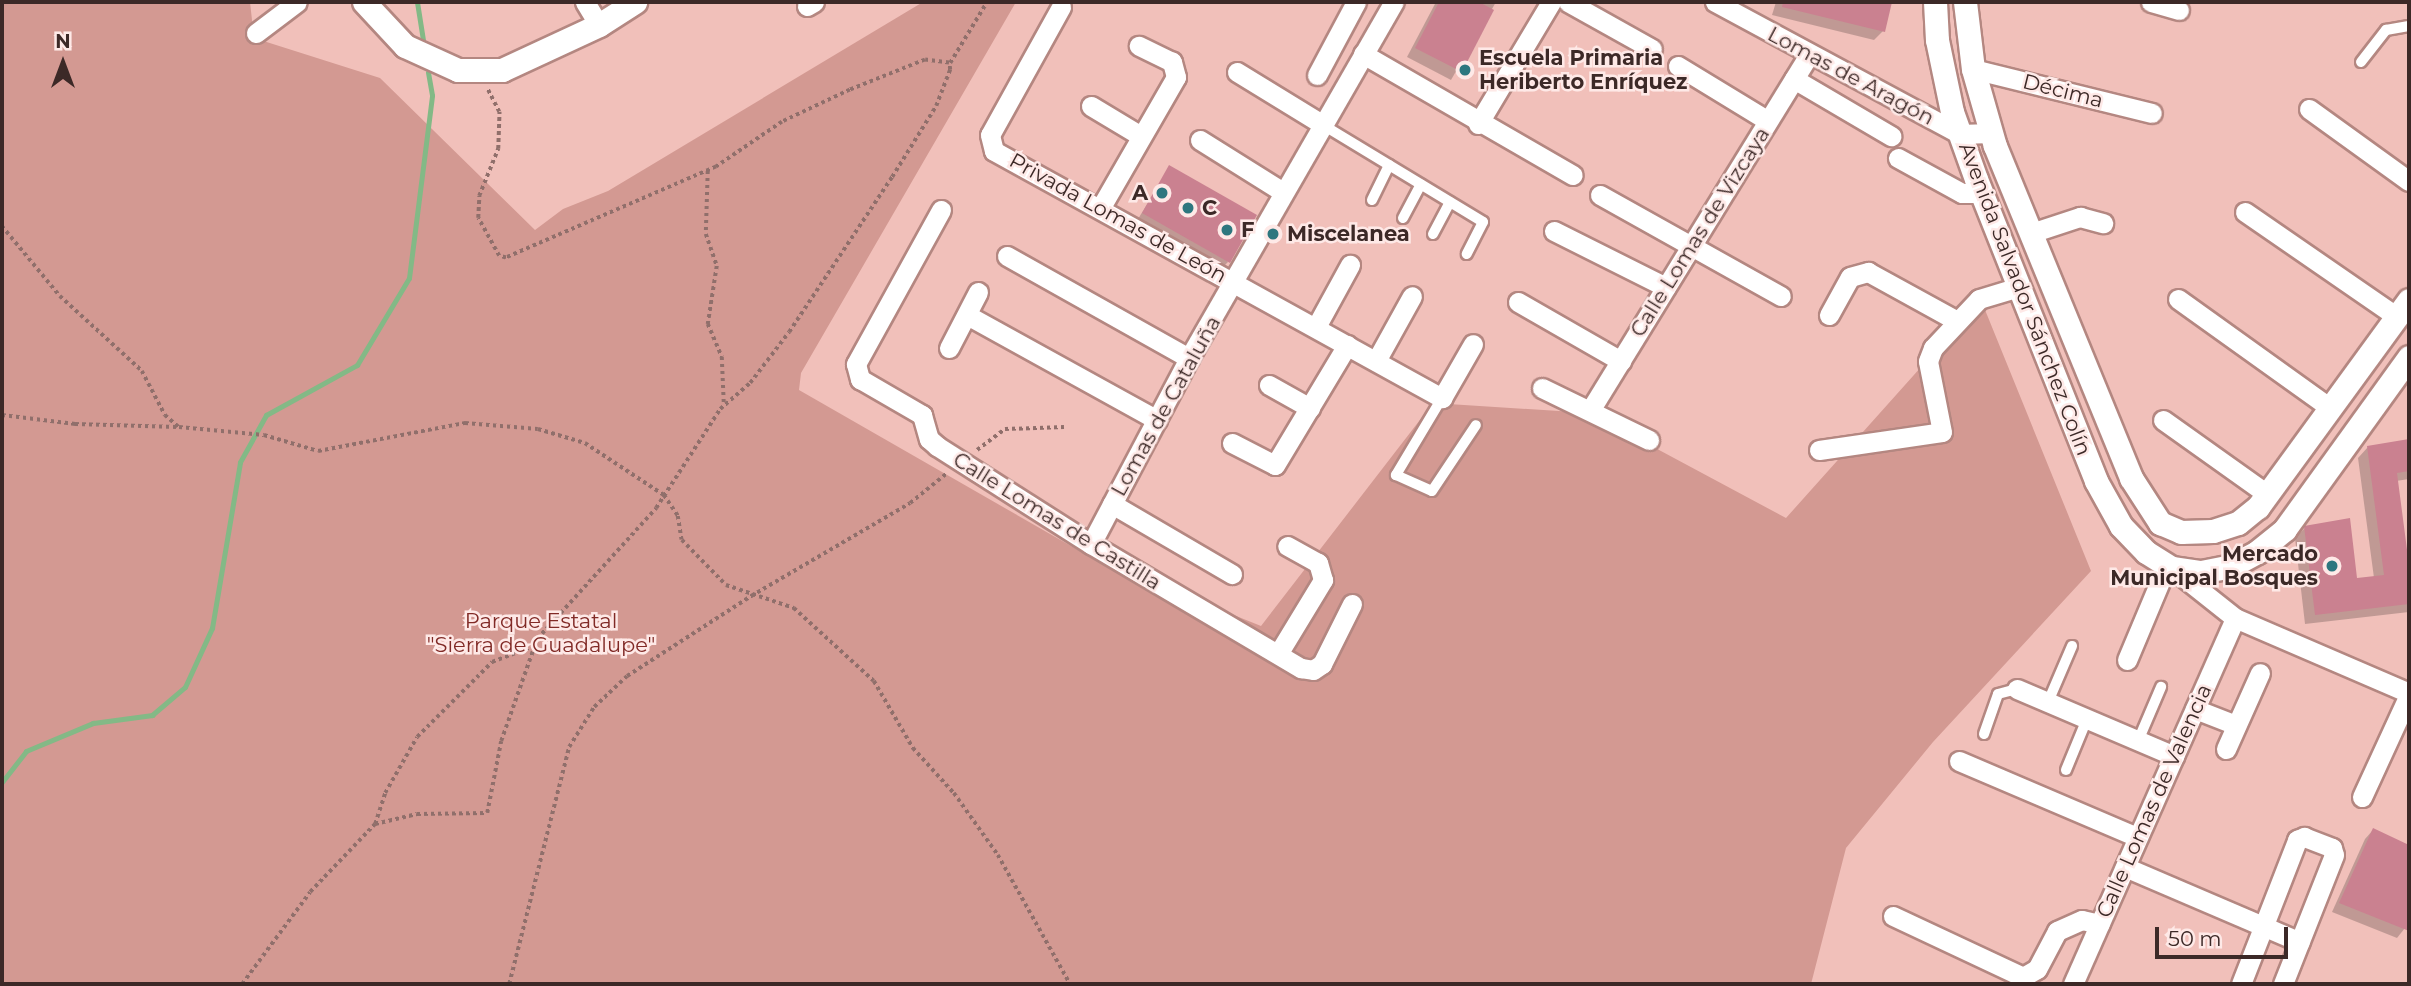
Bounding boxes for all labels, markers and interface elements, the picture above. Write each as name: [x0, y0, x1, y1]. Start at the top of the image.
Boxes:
street label: Lomas de Aragón: [1763, 21, 1939, 131]
north arrow: [28, 28, 98, 98]
text: N: [55, 30, 71, 53]
place label: Escuela Primaria Heriberto Enríquez: [1479, 45, 1687, 95]
marker: Escuela Primaria Heriberto Enríquez: [1457, 62, 1473, 78]
street label: Décima: [2020, 69, 2106, 113]
street label: Calle Lomas de Vizcaya: [1625, 123, 1775, 341]
street label: Avenida Salvador Sánchez Colín: [1954, 139, 2096, 459]
street label: Privada Lomas de León: [1005, 148, 1231, 288]
place label: A: [1132, 180, 1148, 206]
marker: A: [1154, 185, 1170, 201]
place label: C: [1202, 195, 1217, 221]
marker: C: [1180, 200, 1196, 216]
place label: F: [1241, 217, 1254, 243]
place label: Miscelanea: [1287, 221, 1410, 247]
marker: F: [1219, 222, 1235, 238]
marker: Miscelanea: [1265, 226, 1281, 242]
street label: Lomas de Cataluña: [1106, 311, 1226, 501]
street label: Calle Lomas de Castilla: [949, 447, 1165, 595]
place label: Mercado Municipal Bosques: [2110, 541, 2318, 591]
marker: Mercado Municipal Bosques: [2324, 558, 2340, 574]
park label: Parque Estatal "Sierra de Guadalupe": [427, 608, 655, 658]
street label: Calle Lomas de Valencia: [2091, 680, 2217, 922]
scale bar: [2159, 912, 2292, 956]
text: 50 m: [2168, 926, 2222, 951]

